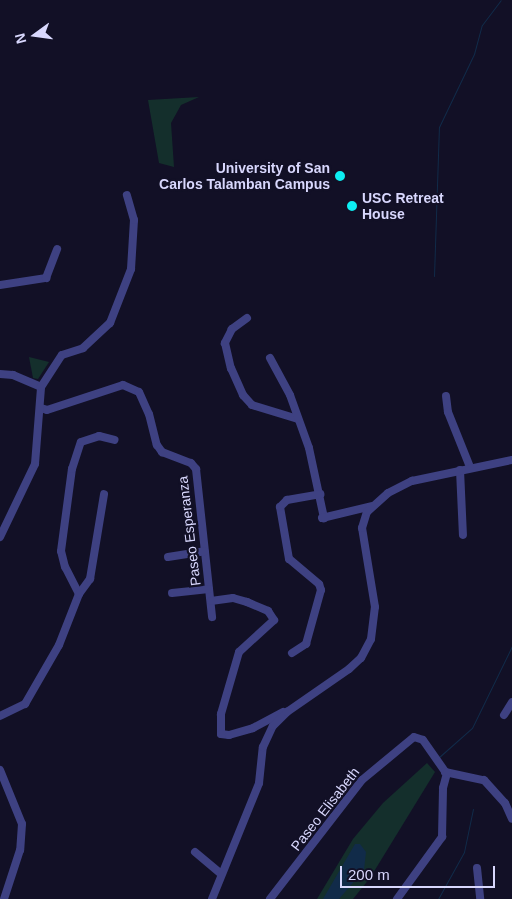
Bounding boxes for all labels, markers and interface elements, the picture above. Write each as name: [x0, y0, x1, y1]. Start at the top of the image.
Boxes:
north arrow: [10, 10, 60, 60]
text: N: [11, 32, 29, 45]
place label: University of San Carlos Talamban Campus: [159, 160, 330, 192]
marker: University of San Carlos Talamban Campus: [334, 170, 346, 182]
place label: USC Retreat House: [362, 190, 444, 222]
marker: USC Retreat House: [346, 200, 358, 212]
street label: Paseo Esperanza: [174, 475, 204, 587]
street label: Paseo Elisabeth: [287, 764, 363, 854]
scale bar: [342, 856, 497, 888]
text: 200 m: [348, 866, 390, 883]

